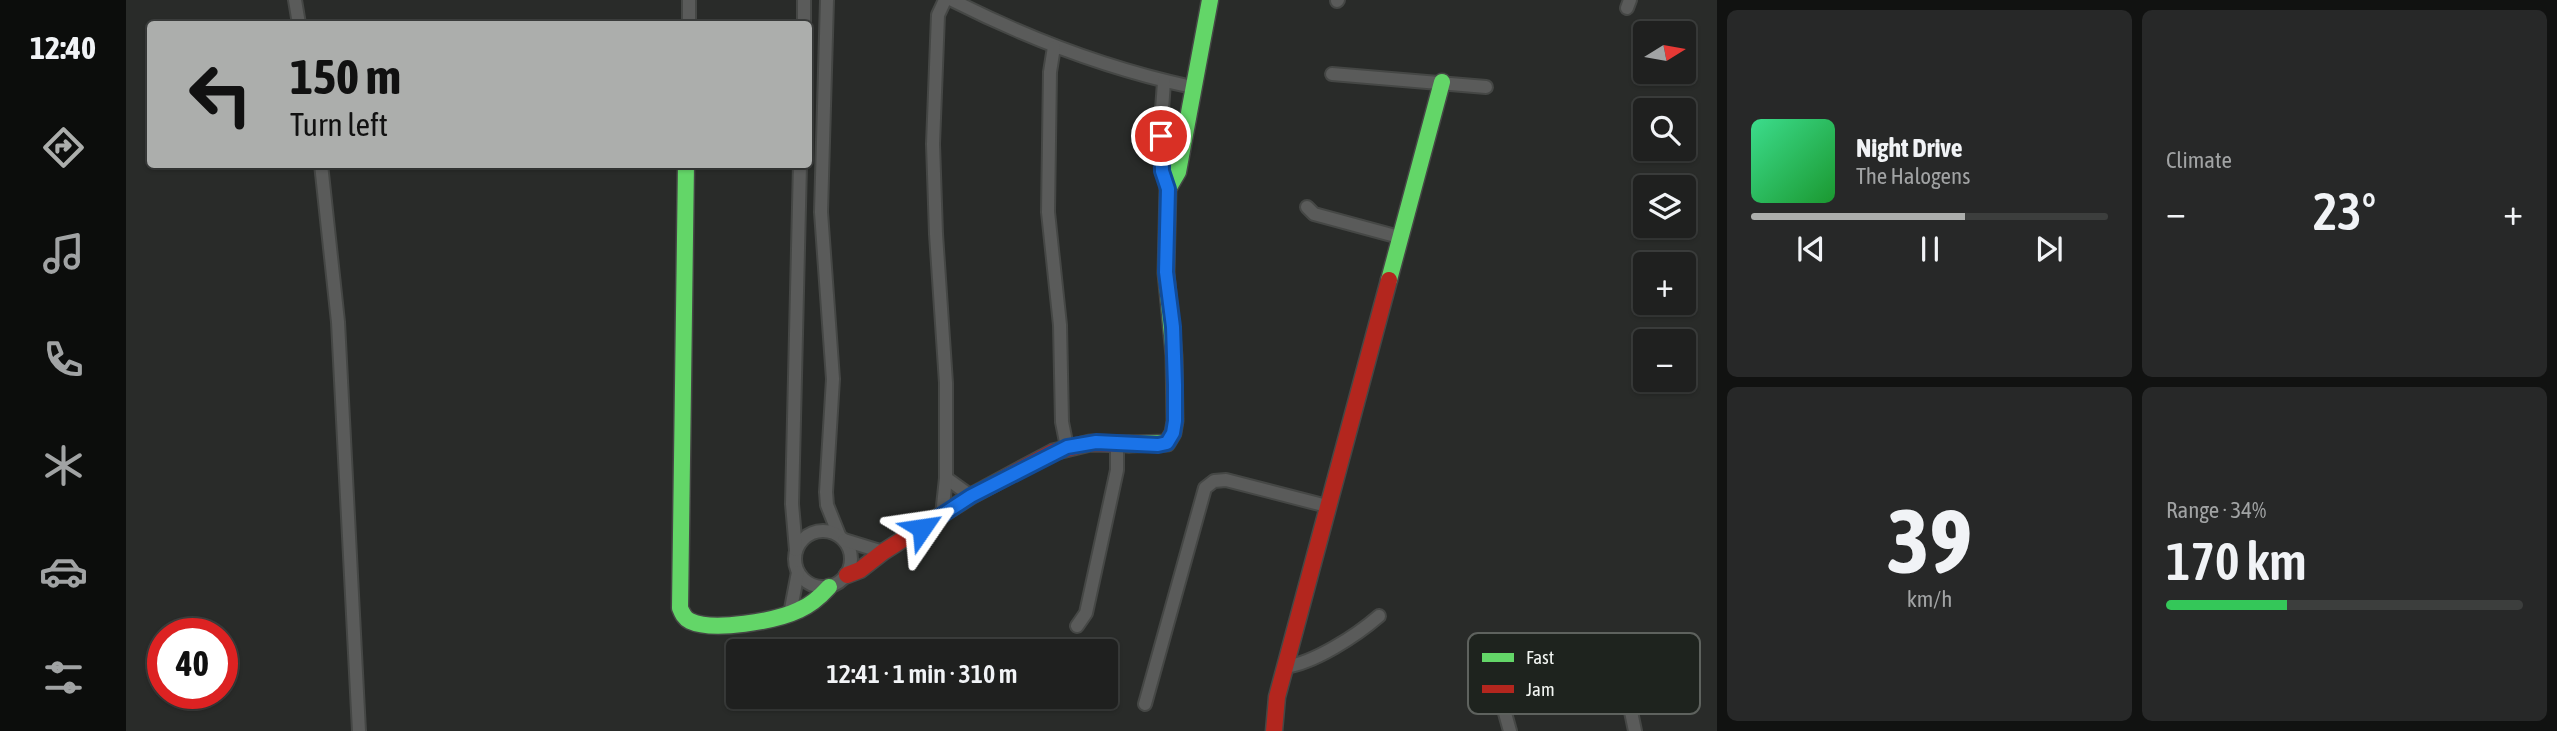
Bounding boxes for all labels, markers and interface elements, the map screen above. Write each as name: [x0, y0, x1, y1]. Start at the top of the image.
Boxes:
north arrow: [1633, 21, 1696, 84]
map controls: [1633, 21, 1696, 392]
text: 12:40: [30, 29, 96, 66]
text: 150 m: [290, 48, 401, 104]
icon: left: [175, 49, 266, 140]
button: search: [1633, 98, 1696, 161]
text: Turn left: [290, 106, 388, 143]
pin: [1131, 106, 1191, 166]
icon: arrive: [1142, 117, 1180, 155]
icon: directions: [39, 123, 88, 172]
text: Night Drive: [1856, 133, 1963, 163]
text: Climate: [2166, 147, 2232, 173]
text: The Halogens: [1856, 163, 1970, 189]
button: layers: [1633, 175, 1696, 238]
text: 23°: [2313, 181, 2376, 241]
text: −: [2166, 190, 2186, 233]
text: +: [2503, 190, 2523, 233]
icon: music: [39, 229, 88, 278]
icon: previous: [1792, 230, 1830, 268]
icon: pause: [1911, 230, 1949, 268]
icon: next: [2030, 230, 2068, 268]
button: +: [1633, 252, 1696, 315]
button: −: [1633, 329, 1696, 392]
icon: phone: [39, 335, 88, 384]
icon: climate: [39, 441, 88, 490]
text: 39: [1887, 488, 1972, 592]
position arrow: [885, 491, 959, 565]
text: Range · 34%: [2166, 497, 2266, 523]
text: 170 km: [2166, 531, 2307, 591]
icon: car: [39, 547, 88, 596]
text: km/h: [1907, 586, 1952, 612]
speed limit sign: 40: [147, 618, 238, 709]
legend: [1468, 633, 1700, 714]
text: Fast: [1526, 646, 1554, 668]
icon: filters: [39, 653, 88, 702]
text: 12:41 · 1 min · 310 m: [827, 659, 1017, 689]
text: Jam: [1526, 678, 1555, 700]

